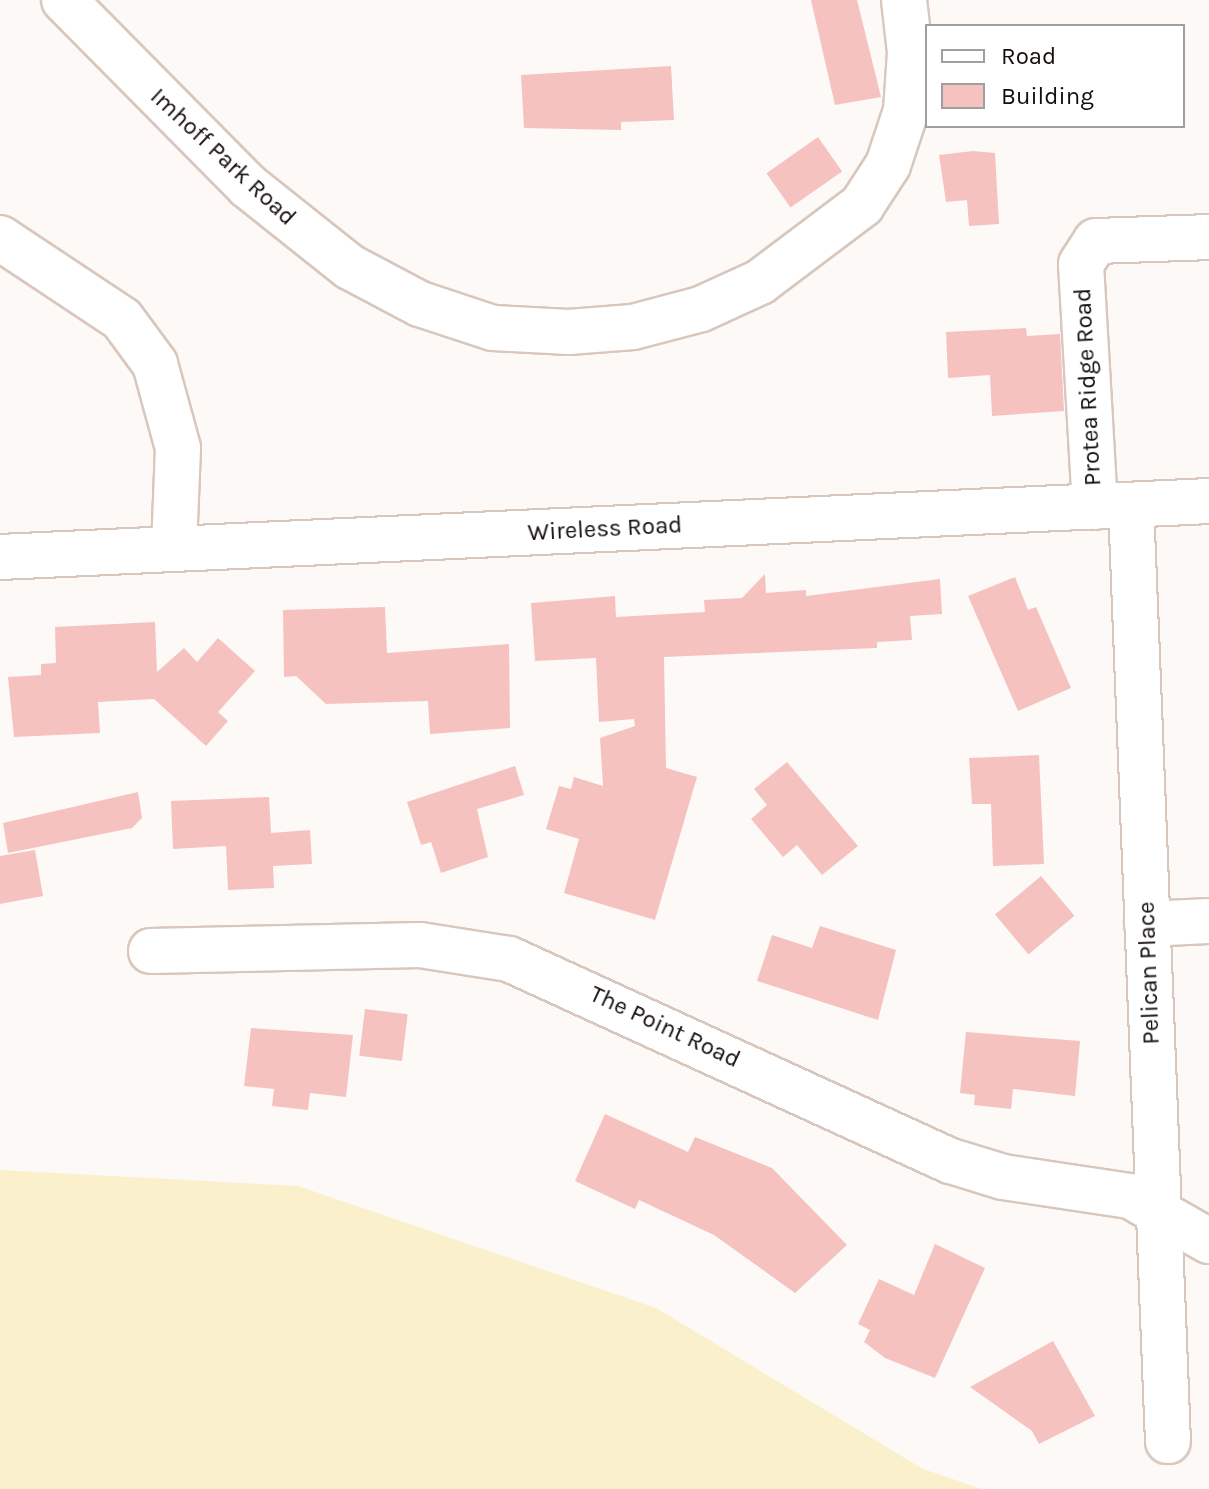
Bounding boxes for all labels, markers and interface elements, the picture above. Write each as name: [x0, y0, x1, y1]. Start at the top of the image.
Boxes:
legend: [925, 24, 1185, 128]
text: Road: [1001, 42, 1056, 70]
street label: Imhoff Park Road: [144, 82, 302, 232]
text: Building: [1001, 82, 1094, 110]
street label: Protea Ridge Road: [1068, 287, 1108, 487]
street label: Wireless Road: [527, 511, 683, 547]
street label: Pelican Place: [1132, 901, 1166, 1045]
street label: The Point Road: [585, 980, 745, 1074]

